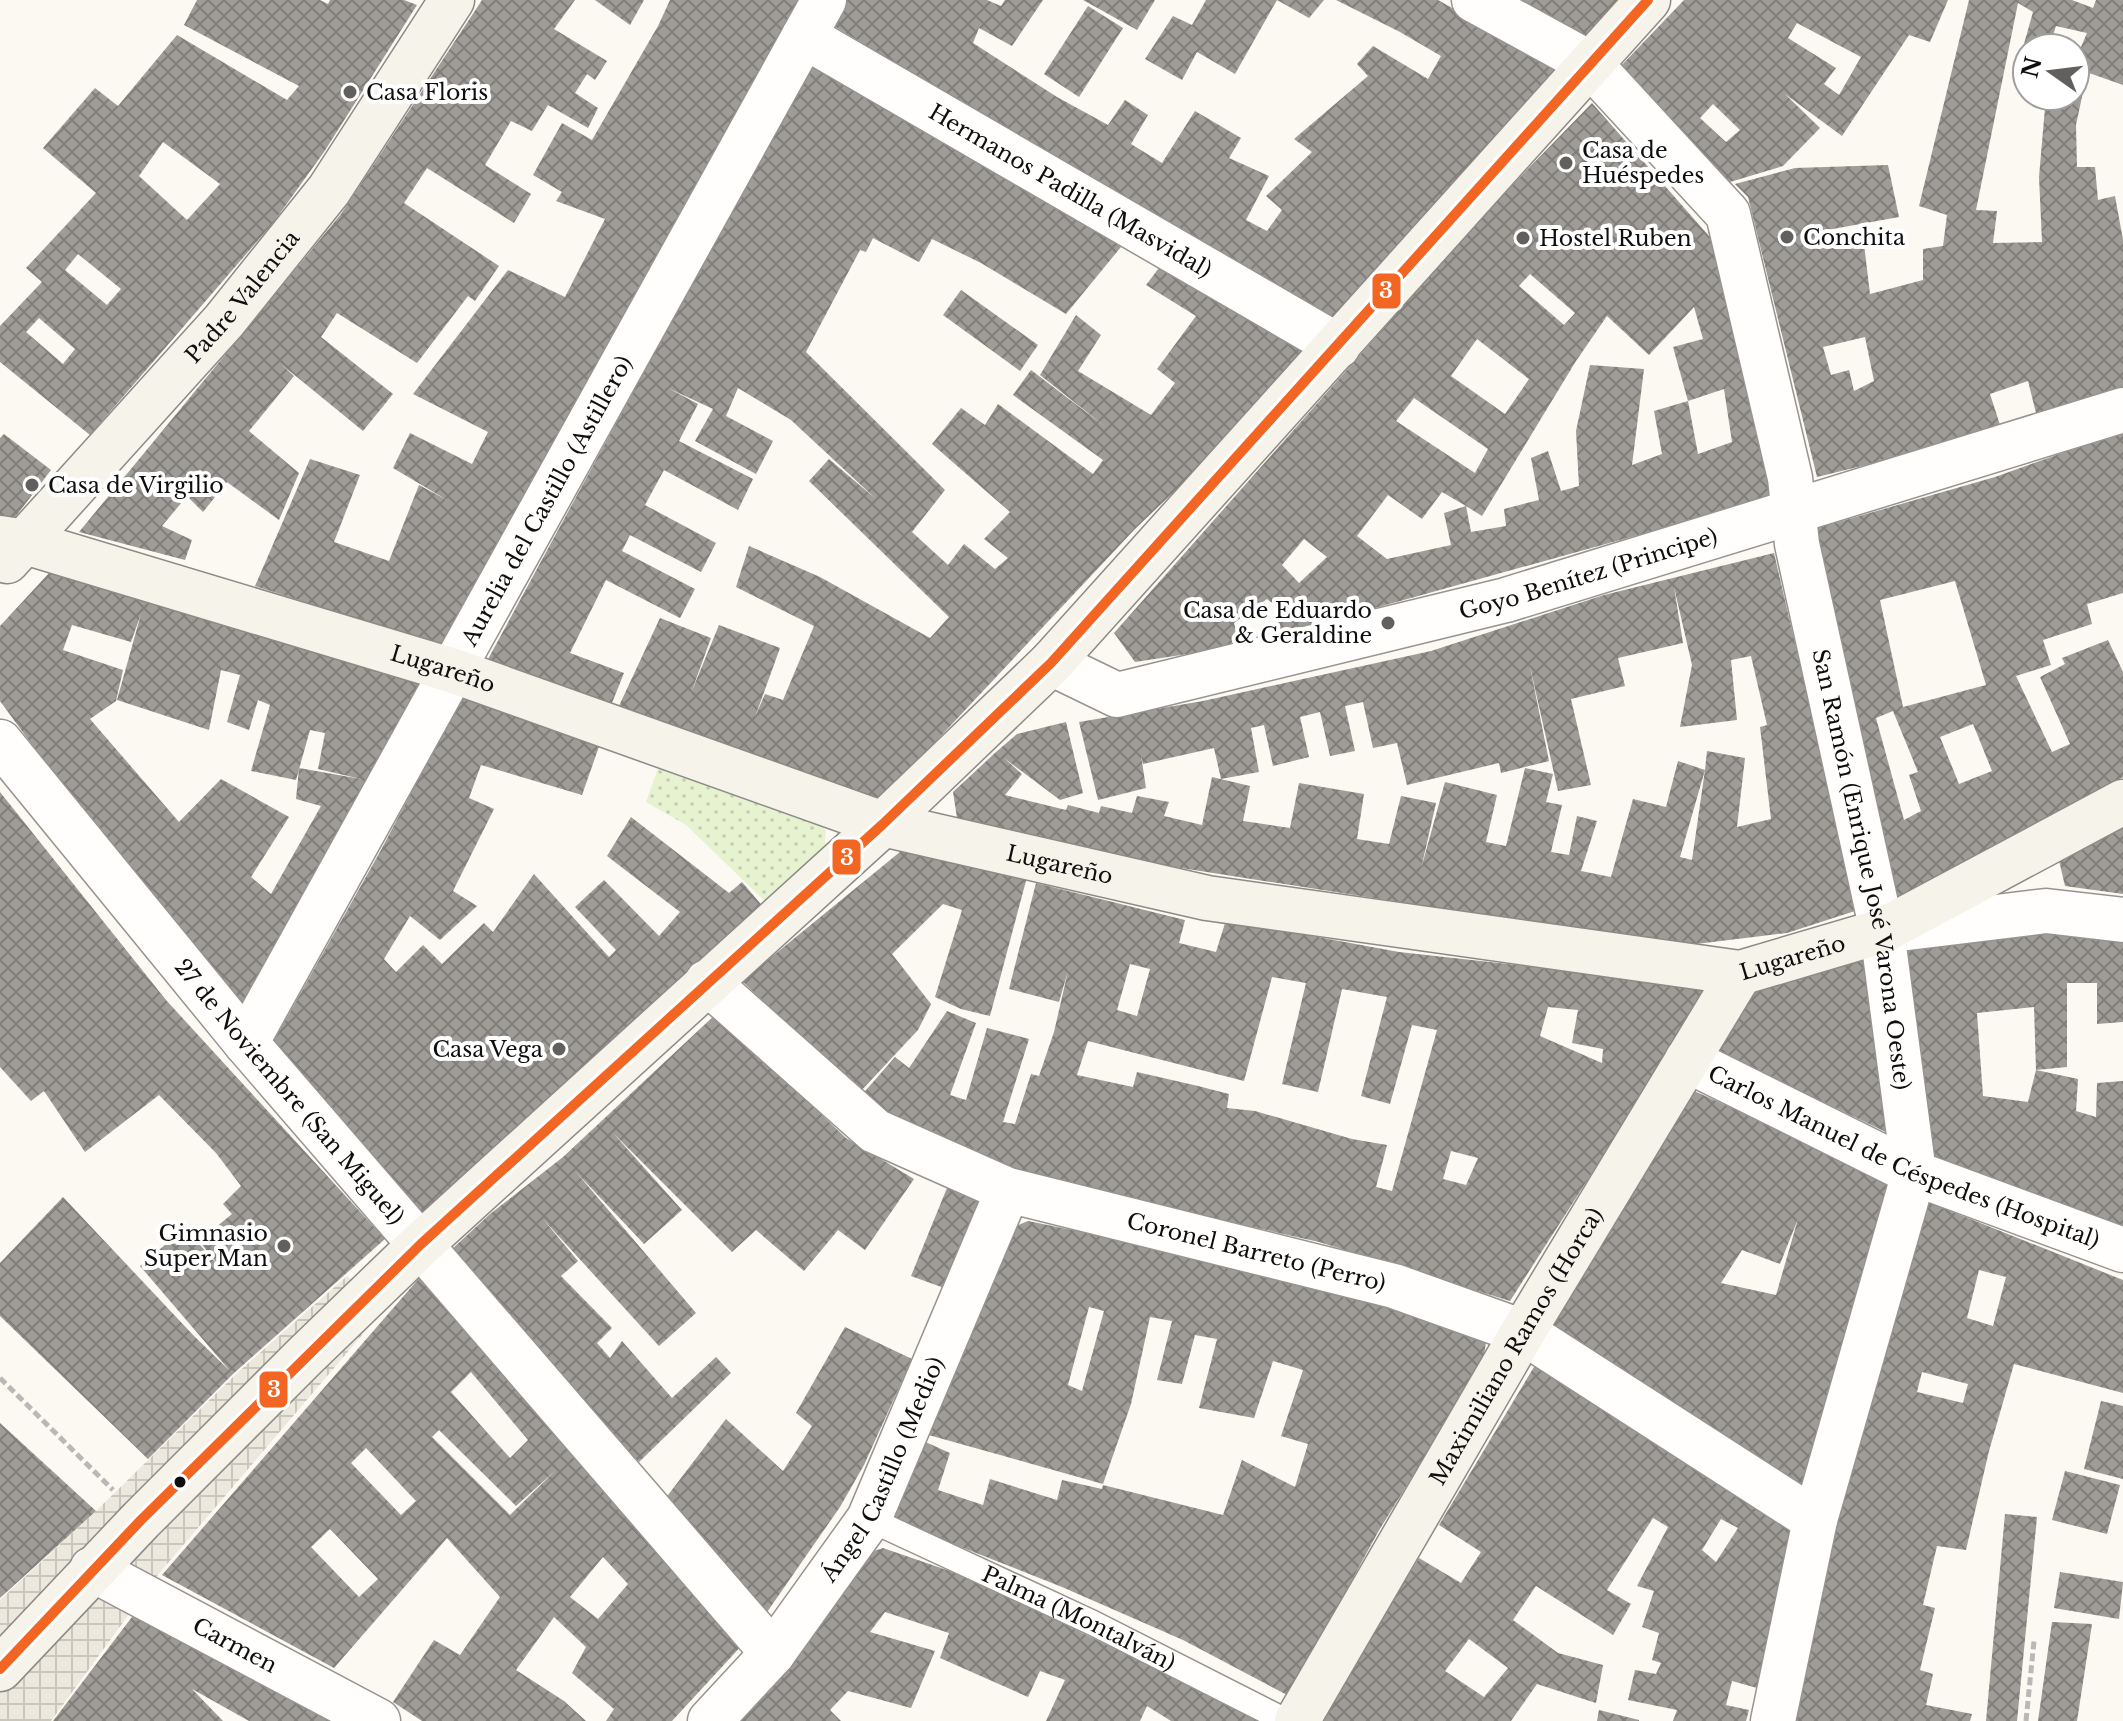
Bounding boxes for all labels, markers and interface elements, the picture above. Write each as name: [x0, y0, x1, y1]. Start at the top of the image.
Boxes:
north arrow: [2011, 32, 2091, 112]
text: N: [2016, 54, 2048, 81]
place label: Casa Floris: [366, 79, 488, 106]
marker: Casa Floris: [341, 83, 359, 101]
street label: Hermanos Padilla (Masvidal): [924, 98, 1216, 284]
place label: Casa de Huéspedes: [1582, 137, 1704, 189]
marker: Casa de Huéspedes: [1557, 154, 1575, 172]
street label: Padre Valencia: [180, 224, 306, 369]
place label: Conchita: [1803, 224, 1906, 251]
place label: Hostel Ruben: [1539, 225, 1692, 252]
marker: Conchita: [1778, 228, 1796, 246]
marker: Hostel Ruben: [1514, 229, 1532, 247]
line badge: 3: [1371, 272, 1402, 310]
text: 3: [1379, 277, 1393, 304]
street label: Aurelia del Castillo (Astillero): [455, 351, 638, 652]
place label: Casa de Virgilio: [48, 472, 224, 499]
marker: Casa de Virgilio: [23, 476, 41, 494]
street label: Goyo Benítez (Principe): [1456, 523, 1721, 625]
place label: Casa de Eduardo & Geraldine: [1183, 597, 1372, 649]
marker: Casa de Eduardo & Geraldine: [1379, 614, 1397, 632]
street label: Lugareño: [387, 640, 499, 699]
street label: San Ramón (Enrique José Varona Oeste): [1806, 646, 1916, 1092]
line badge: 3: [831, 838, 862, 876]
street label: Lugareño: [1004, 840, 1116, 890]
text: 3: [840, 844, 854, 871]
street label: Lugareño: [1737, 930, 1848, 986]
street label: 27 de Noviembre (San Miguel): [169, 954, 410, 1230]
place label: Casa Vega: [432, 1036, 544, 1063]
marker: Casa Vega: [550, 1040, 568, 1058]
street label: Carlos Manuel de Céspedes (Hospital): [1704, 1060, 2103, 1254]
street label: Maximiliano Ramos (Horca): [1424, 1203, 1609, 1490]
street label: Coronel Barreto (Perro): [1124, 1207, 1388, 1297]
place label: Gimnasio Super Man: [144, 1220, 268, 1272]
marker: Gimnasio Super Man: [275, 1237, 293, 1255]
street label: Ángel Castillo (Medio): [814, 1353, 950, 1588]
line badge: 3: [258, 1370, 289, 1409]
text: 3: [267, 1376, 281, 1403]
unlabelled marker: [172, 1474, 188, 1490]
street label: Palma (Montalván): [978, 1560, 1180, 1677]
street label: Carmen: [188, 1612, 282, 1679]

